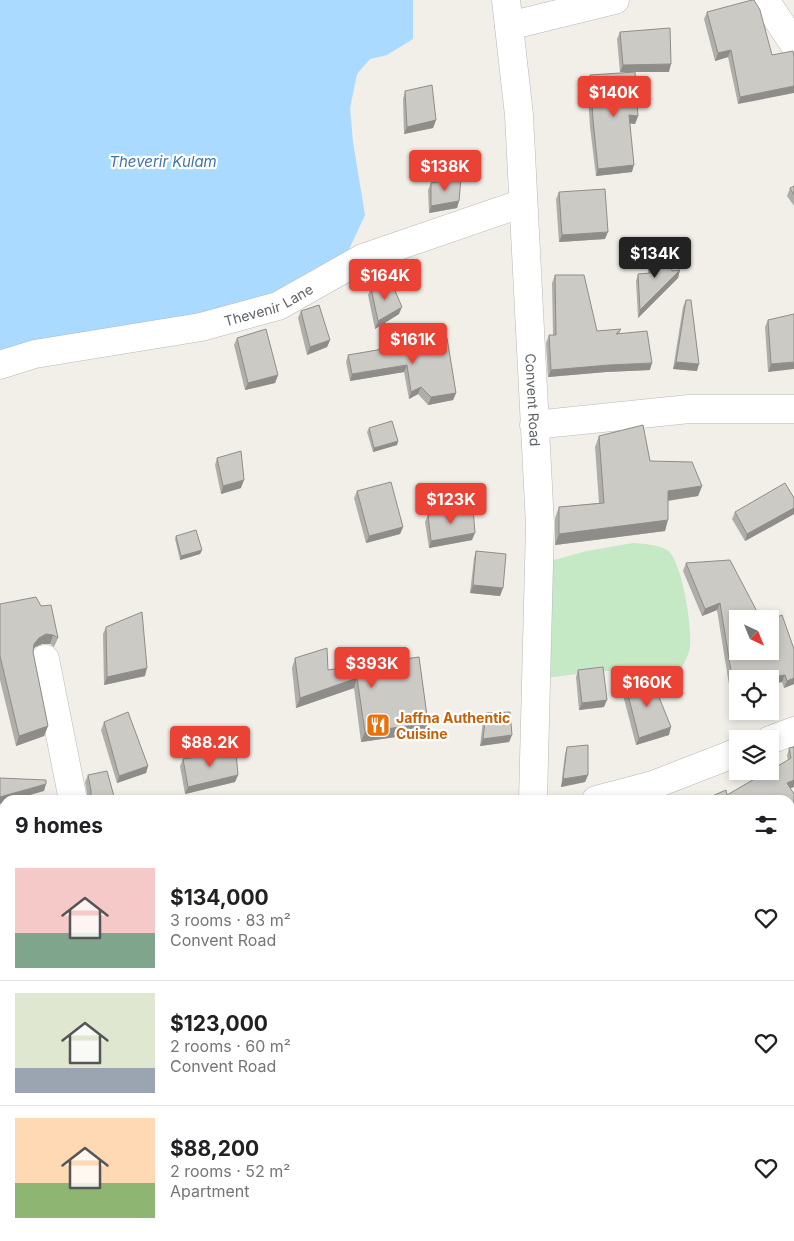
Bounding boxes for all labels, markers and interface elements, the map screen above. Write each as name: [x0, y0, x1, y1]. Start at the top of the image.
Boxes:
pin: $140K: [579, 76, 649, 118]
text: $140K: [589, 82, 639, 102]
pin: $138K: [410, 150, 480, 192]
water label: Theverir Kulam: [109, 152, 217, 171]
text: $138K: [420, 156, 470, 176]
pin: $134K: [620, 236, 690, 279]
text: $134K: [630, 243, 680, 263]
pin: $164K: [350, 258, 420, 301]
text: $164K: [360, 265, 410, 285]
street label: Thevenir Lane: [222, 280, 316, 329]
pin: $161K: [378, 322, 448, 365]
text: $161K: [390, 329, 436, 349]
street label: Convent Road: [523, 353, 544, 447]
pin: $123K: [416, 482, 486, 525]
text: $123K: [426, 489, 476, 509]
north arrow: [729, 610, 779, 660]
map controls: [729, 610, 779, 780]
pin: $393K: [337, 646, 407, 689]
text: $393K: [345, 653, 399, 673]
pin: $160K: [612, 666, 682, 708]
button: locate: [729, 670, 779, 720]
text: $160K: [622, 672, 672, 692]
place label: Jaffna Authentic Cuisine: [396, 709, 510, 742]
restaurant icon: Jaffna Authentic Cuisine: [365, 712, 391, 738]
pin: $88.2K: [169, 726, 251, 768]
button: layers: [729, 730, 779, 780]
text: $88.2K: [181, 732, 239, 752]
icon: filters: [752, 811, 780, 839]
text: 9 homes: [15, 813, 103, 838]
text: $134,000: [170, 885, 269, 910]
icon: home: [55, 888, 115, 948]
icon: heart: [752, 904, 780, 932]
text: 3 rooms · 83 m²: [170, 910, 291, 930]
text: Convent Road: [170, 930, 276, 950]
text: $123,000: [170, 1011, 268, 1036]
icon: home: [55, 1013, 115, 1073]
icon: heart: [752, 1029, 780, 1057]
text: 2 rooms · 60 m²: [170, 1036, 291, 1056]
text: Convent Road: [170, 1056, 276, 1076]
text: $88,200: [170, 1136, 259, 1161]
icon: home: [55, 1138, 115, 1198]
icon: heart: [752, 1154, 780, 1182]
text: 2 rooms · 52 m²: [170, 1161, 290, 1181]
text: Apartment: [170, 1181, 250, 1201]

